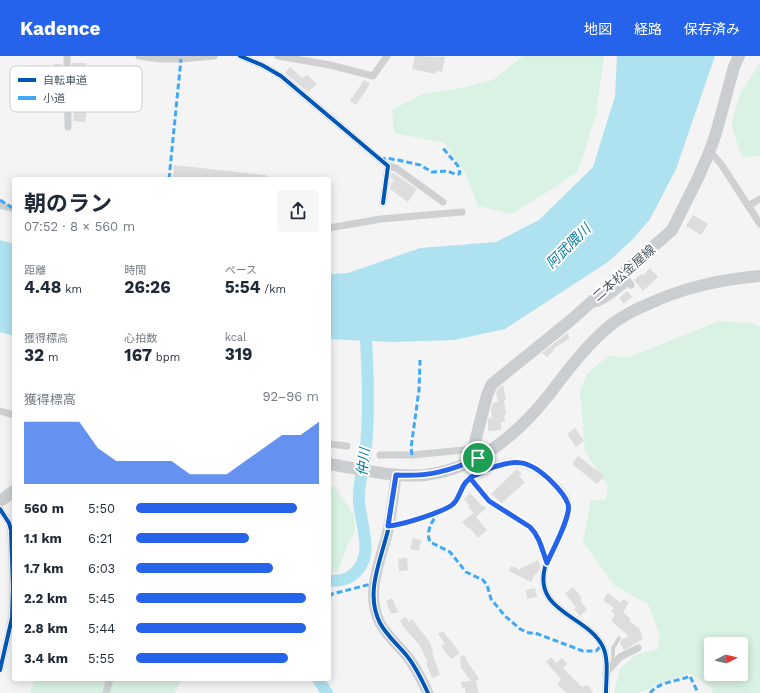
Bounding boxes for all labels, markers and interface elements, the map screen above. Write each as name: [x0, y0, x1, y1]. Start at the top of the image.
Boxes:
text: Kadence: [20, 17, 100, 40]
text: 地図: [584, 21, 612, 37]
text: 経路: [634, 21, 662, 37]
text: 保存済み: [684, 21, 740, 37]
legend: [10, 66, 142, 112]
text: 自転車道: [43, 74, 87, 87]
text: 小道: [43, 92, 65, 105]
button: share: [277, 190, 319, 232]
text: 朝のラン: [24, 191, 112, 216]
text: 07:52 · 8 × 560 m: [24, 219, 135, 234]
water label: 阿武隈川: [543, 219, 595, 271]
street label: 二本松金屋線: [590, 242, 658, 304]
text: 距離: [24, 264, 46, 277]
text: 時間: [124, 264, 146, 277]
text: ペース: [225, 264, 257, 277]
text: 4.48: [24, 277, 61, 297]
text: 26:26: [124, 277, 171, 297]
text: 5:54: [225, 277, 261, 297]
text: km: [61, 283, 82, 296]
text: /km: [261, 283, 286, 296]
text: kcal: [225, 331, 246, 344]
text: 獲得標高: [24, 332, 68, 345]
text: 心拍数: [124, 332, 157, 345]
text: 319: [225, 344, 253, 364]
text: 32: [24, 345, 44, 365]
text: 167: [124, 345, 152, 365]
text: m: [44, 351, 58, 364]
text: bpm: [152, 351, 180, 364]
text: 92–96 m: [262, 389, 319, 404]
text: 獲得標高: [24, 392, 76, 407]
pin: [461, 441, 495, 475]
water label: 仲川: [354, 445, 373, 477]
icon: arrive: [467, 447, 489, 469]
text: 560 m: [24, 501, 64, 516]
text: 5:50: [88, 501, 115, 516]
text: 1.1 km: [24, 531, 62, 546]
text: 6:21: [88, 531, 112, 546]
text: 1.7 km: [24, 561, 64, 576]
text: 6:03: [88, 561, 115, 576]
text: 2.2 km: [24, 591, 67, 606]
text: 5:45: [88, 591, 115, 606]
text: 2.8 km: [24, 621, 68, 636]
text: 5:44: [88, 621, 115, 636]
north arrow: [704, 637, 748, 681]
map controls: [704, 637, 748, 681]
text: 3.4 km: [24, 651, 68, 666]
text: 5:55: [88, 651, 115, 666]

